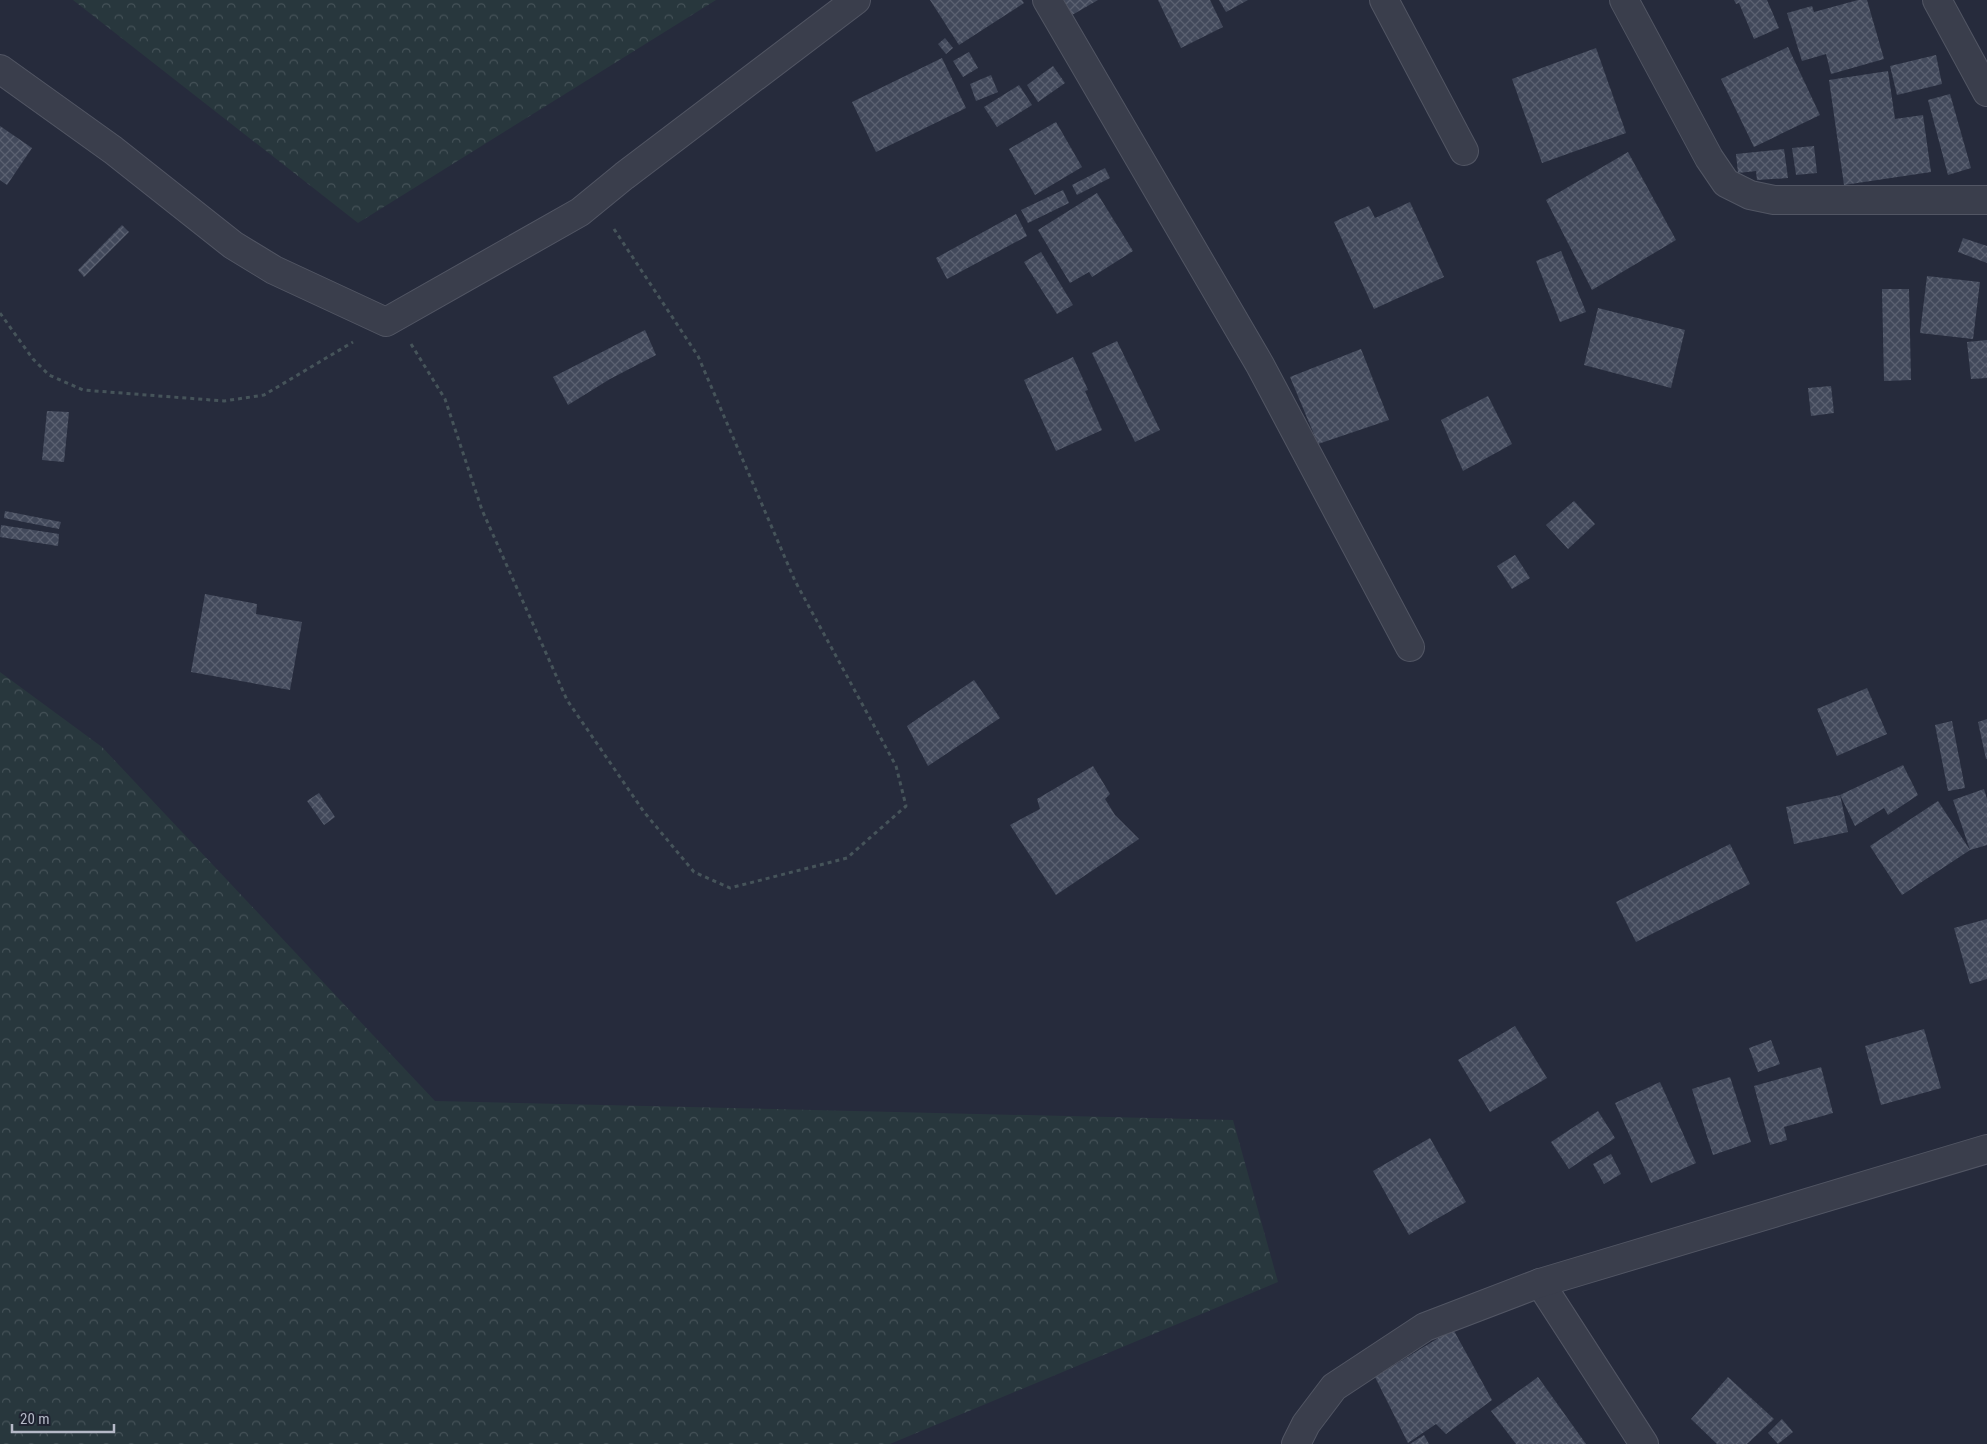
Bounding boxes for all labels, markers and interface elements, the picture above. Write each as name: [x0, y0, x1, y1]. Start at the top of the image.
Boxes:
scale bar: [12, 1402, 115, 1434]
text: 20 m: [20, 1410, 50, 1428]

